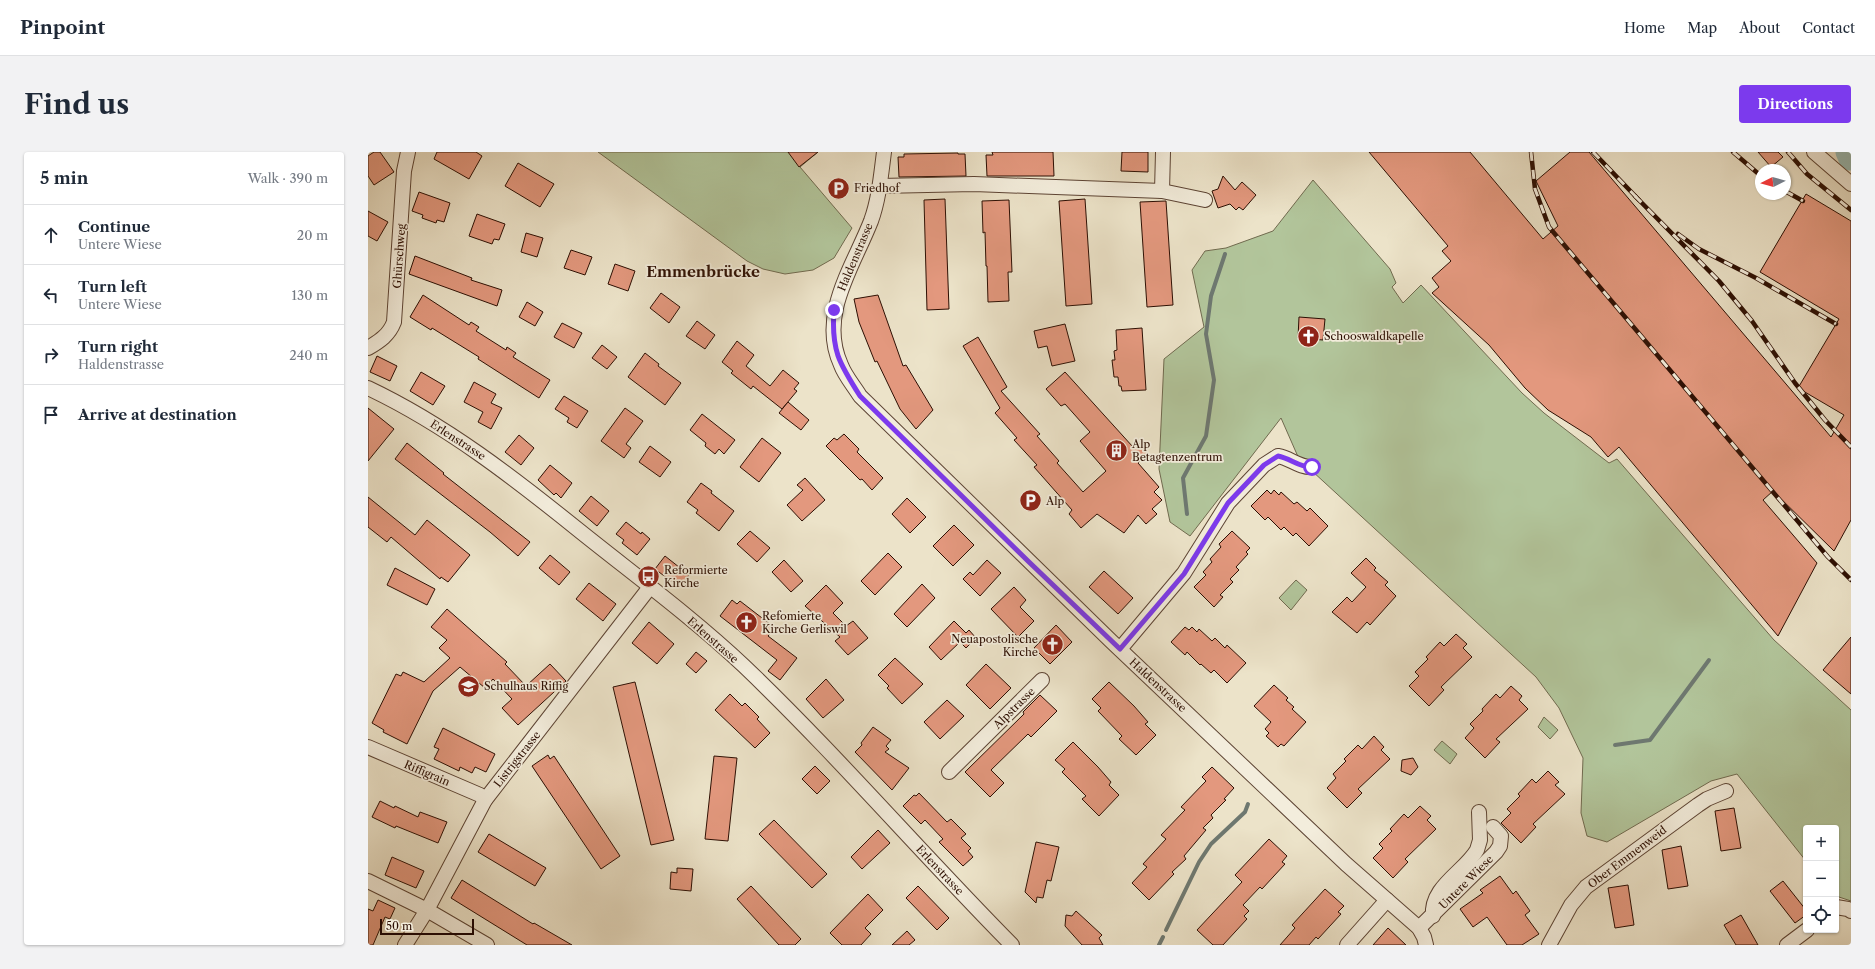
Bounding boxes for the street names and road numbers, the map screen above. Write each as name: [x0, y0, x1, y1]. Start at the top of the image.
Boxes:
street label: Haldenstrasse: [834, 221, 876, 293]
street label: Ghürschweg: [390, 223, 408, 289]
street label: Erlenstrasse: [428, 417, 488, 463]
street label: Erlenstrasse: [685, 614, 741, 666]
street label: Haldenstrasse: [1127, 655, 1189, 715]
street label: Alpstrasse: [990, 684, 1038, 732]
street label: Listrigstrasse: [491, 728, 543, 790]
street label: Riffigrain: [402, 757, 452, 789]
street label: Ober Emmenweid: [1585, 823, 1669, 891]
street label: Erlenstrasse: [913, 842, 967, 898]
street label: Untere Wiese: [1436, 852, 1496, 912]

